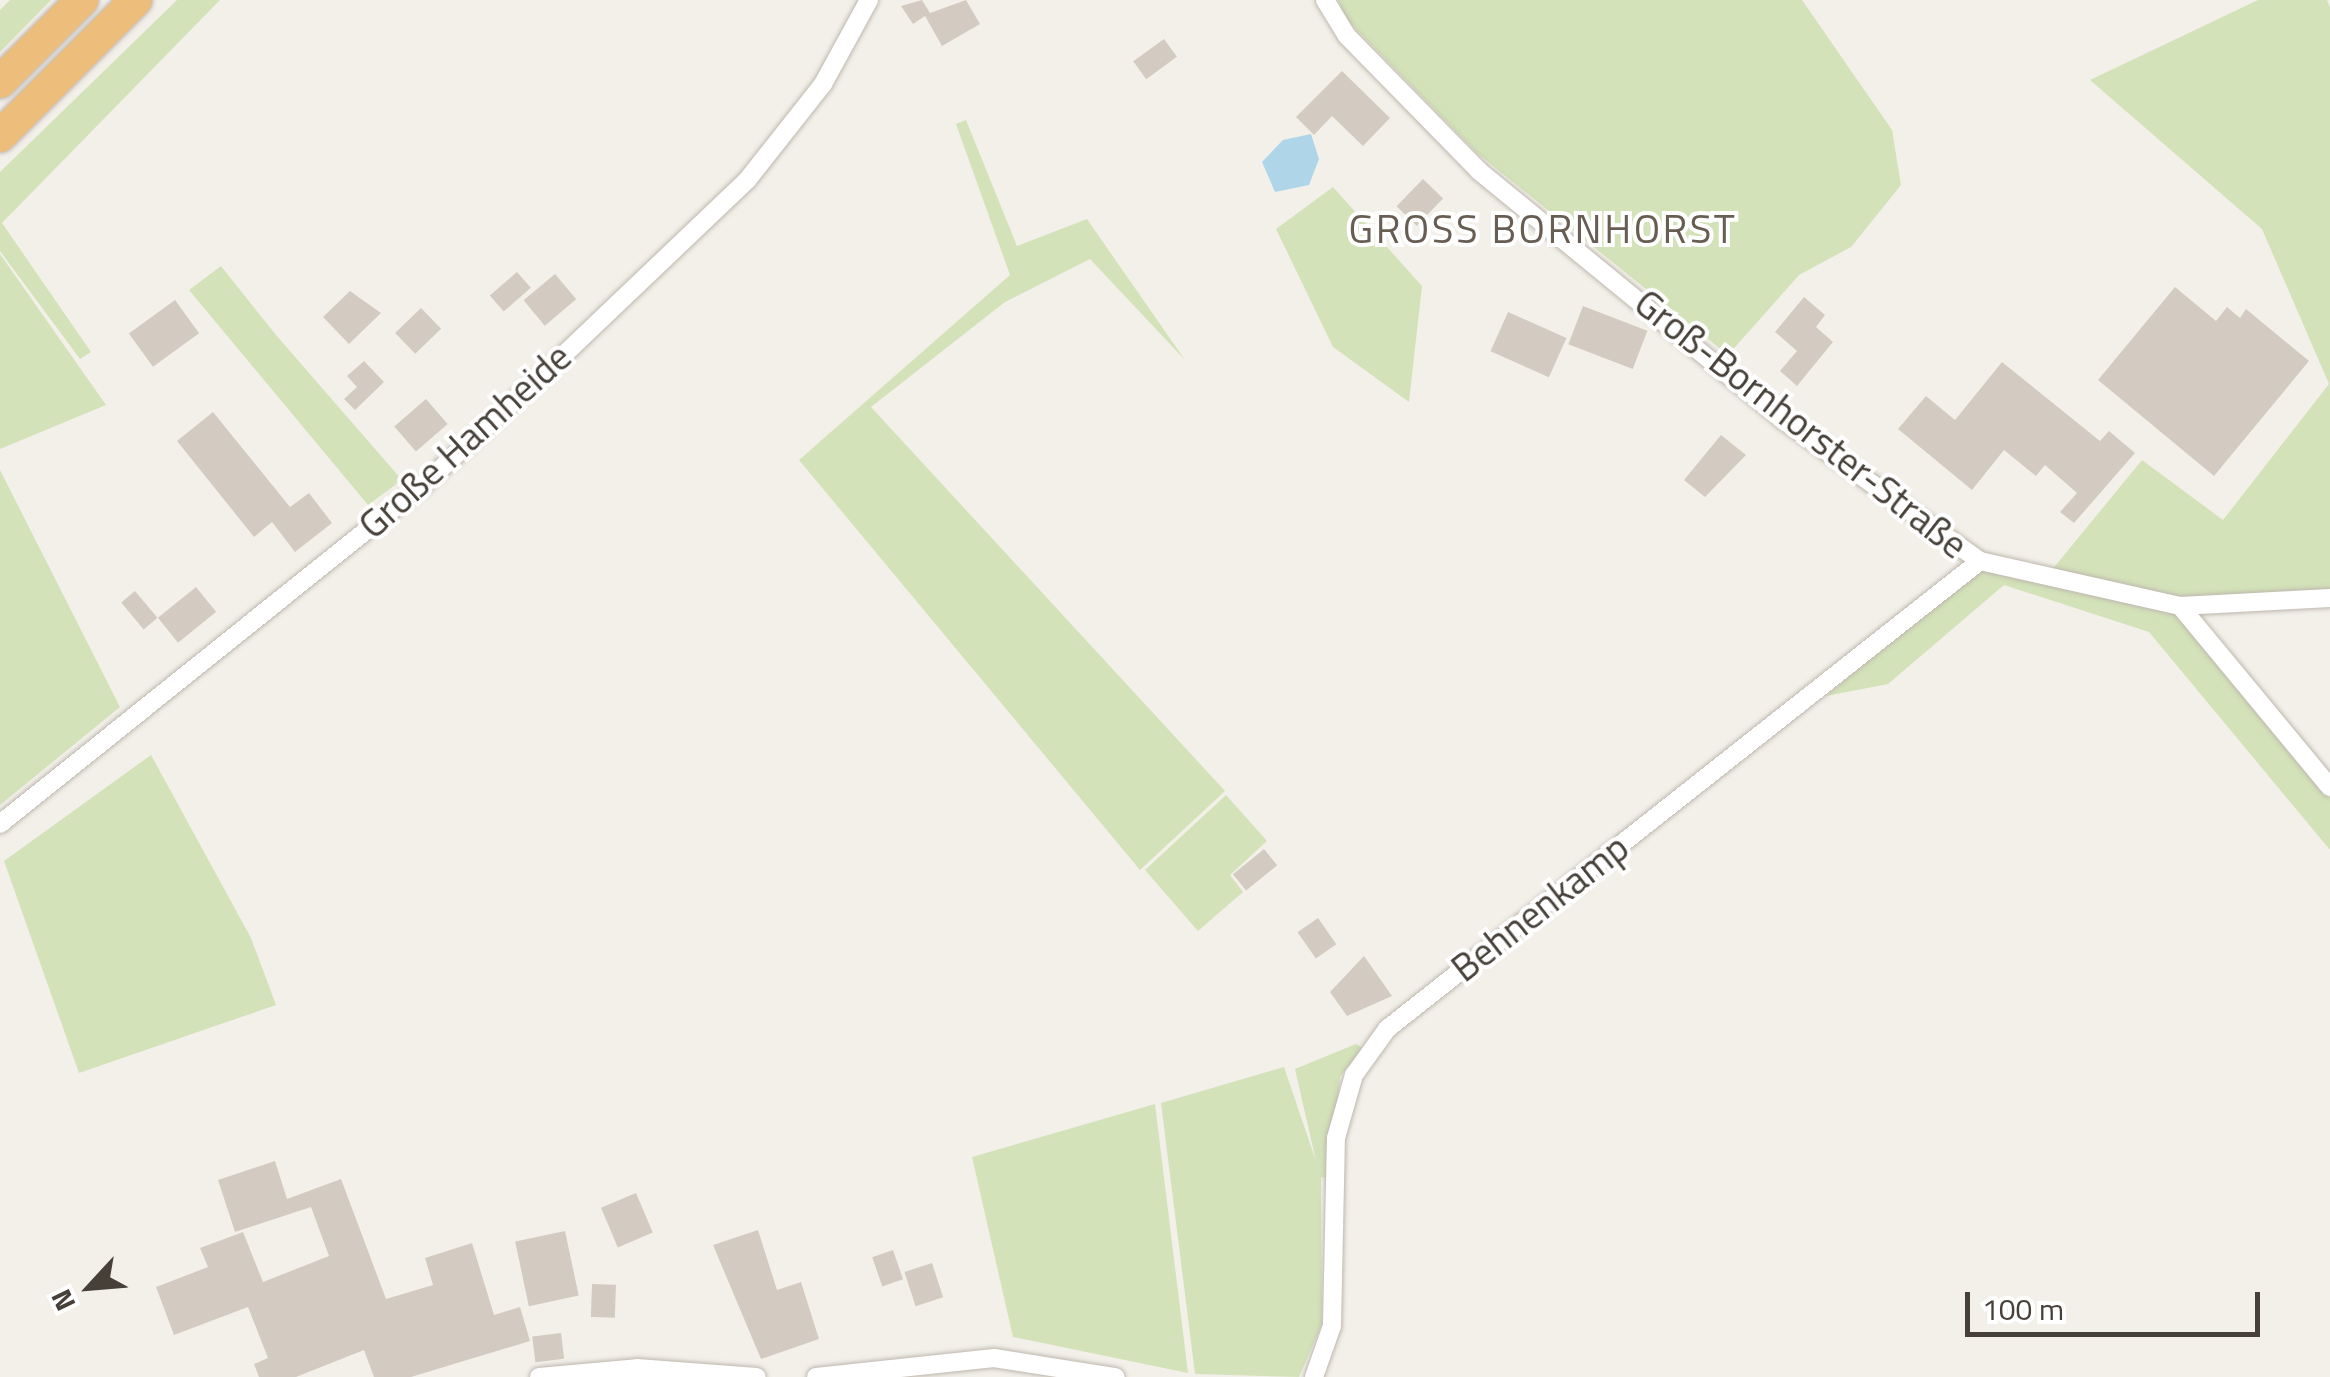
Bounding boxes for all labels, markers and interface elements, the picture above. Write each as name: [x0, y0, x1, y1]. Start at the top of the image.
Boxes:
district label: GROSS BORNHORST: [1349, 205, 1737, 253]
street label: Groß-Bornhorster-Straße: [1626, 280, 1976, 568]
street label: Große Hamheide: [350, 334, 580, 548]
street label: Behnenkamp: [1442, 825, 1638, 991]
north arrow: [40, 1237, 140, 1337]
scale bar: [1970, 1272, 2265, 1334]
text: N: [39, 1282, 86, 1319]
text: 100 m: [1982, 1286, 2064, 1332]

